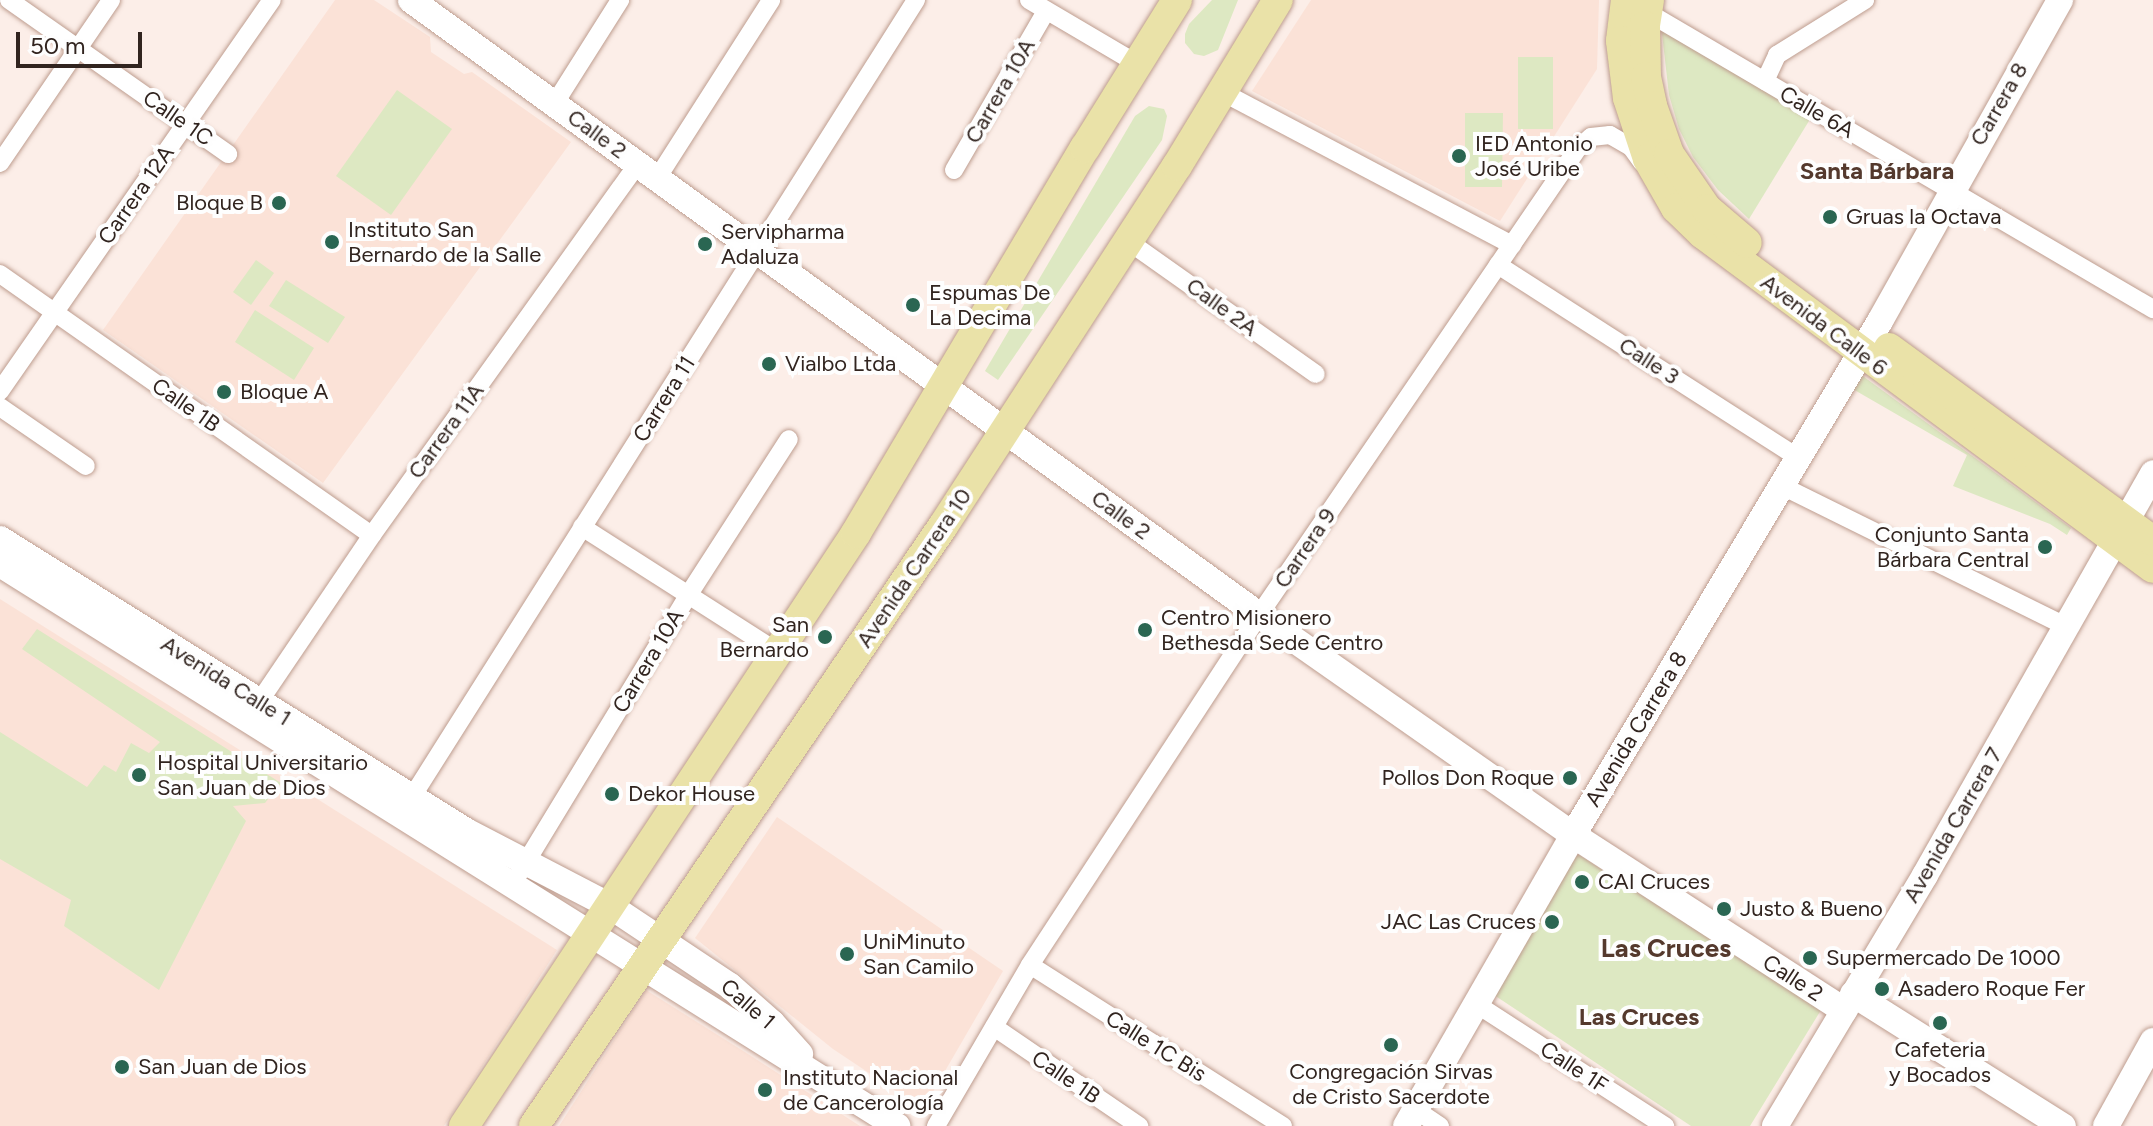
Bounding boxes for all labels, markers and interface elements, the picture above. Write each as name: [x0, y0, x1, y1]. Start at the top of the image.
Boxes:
scale bar: [20, 16, 146, 66]
text: 50 m: [30, 31, 86, 60]
street label: Carrera 10A: [960, 34, 1040, 148]
street label: Carrera 8: [1965, 58, 2033, 150]
street label: Calle 6A: [1775, 80, 1859, 144]
street label: Calle 1C: [138, 84, 218, 152]
street label: Calle 2: [562, 104, 632, 164]
place label: IED Antonio José Uribe: [1475, 130, 1593, 182]
street label: Carrera 12A: [92, 141, 180, 249]
marker: IED Antonio José Uribe: [1450, 147, 1468, 165]
district label: Santa Bárbara: [1800, 157, 1954, 185]
place label: Bloque B: [176, 190, 263, 216]
marker: Bloque B: [270, 194, 288, 212]
place label: Gruas la Octava: [1846, 204, 2002, 230]
marker: Gruas la Octava: [1821, 208, 1839, 226]
place label: Instituto San Bernardo de la Salle: [348, 216, 541, 268]
place label: Servipharma Adaluza: [721, 218, 844, 270]
marker: Instituto San Bernardo de la Salle: [323, 233, 341, 251]
marker: Servipharma Adaluza: [696, 235, 714, 253]
street label: Avenida Calle 6: [1756, 269, 1892, 381]
street label: Calle 2A: [1181, 272, 1263, 342]
place label: Espumas De La Decima: [929, 279, 1050, 330]
marker: Espumas De La Decima: [904, 296, 922, 314]
street label: Calle 3: [1614, 332, 1684, 390]
street label: Carrera 11: [627, 351, 701, 447]
place label: Vialbo Ltda: [785, 351, 896, 377]
marker: Vialbo Ltda: [760, 355, 778, 373]
street label: Calle 1B: [147, 372, 225, 438]
street label: Carrera 11A: [403, 378, 489, 484]
place label: Bloque A: [240, 379, 328, 405]
marker: Bloque A: [215, 383, 233, 401]
street label: Avenida Carrera 10: [851, 484, 977, 652]
street label: Calle 2: [1086, 485, 1156, 545]
street label: Carrera 9: [1269, 503, 1341, 593]
place label: Conjunto Santa Bárbara Central: [1875, 521, 2029, 572]
marker: Conjunto Santa Bárbara Central: [2036, 538, 2054, 556]
street label: Carrera 10A: [607, 604, 689, 718]
place label: Centro Misionero Bethesda Sede Centro: [1161, 604, 1383, 656]
place label: San Bernardo: [720, 611, 809, 662]
marker: Centro Misionero Bethesda Sede Centro: [1136, 621, 1154, 639]
marker: San Bernardo: [816, 628, 834, 646]
street label: Avenida Calle 1: [156, 631, 296, 731]
street label: Avenida Carrera 8: [1579, 647, 1693, 811]
street label: Avenida Carrera 7: [1898, 743, 2008, 907]
place label: Hospital Universitario San Juan de Dios: [157, 749, 368, 800]
marker: Hospital Universitario San Juan de Dios: [128, 764, 150, 786]
place label: Pollos Don Roque: [1381, 765, 1554, 791]
marker: Pollos Don Roque: [1561, 769, 1579, 787]
place label: Dekor House: [628, 781, 755, 807]
marker: Dekor House: [603, 785, 621, 803]
place label: CAI Cruces: [1598, 869, 1710, 895]
marker: CAI Cruces: [1573, 873, 1591, 891]
place label: Justo & Bueno: [1740, 896, 1883, 922]
marker: Justo & Bueno: [1715, 900, 1733, 918]
place label: JAC Las Cruces: [1381, 909, 1536, 935]
marker: JAC Las Cruces: [1543, 913, 1561, 931]
place label: UniMinuto San Camilo: [863, 928, 974, 980]
district label: Las Cruces: [1601, 933, 1731, 965]
marker: UniMinuto San Camilo: [838, 945, 856, 963]
place label: Supermercado De 1000: [1826, 945, 2061, 971]
street label: Calle 2: [1758, 949, 1828, 1007]
marker: Supermercado De 1000: [1801, 949, 1819, 967]
street label: Calle 1: [715, 973, 781, 1035]
place label: Asadero Roque Fer: [1898, 976, 2085, 1002]
marker: Asadero Roque Fer: [1873, 980, 1891, 998]
district label: Las Cruces: [1579, 1003, 1699, 1031]
street label: Calle 1C Bis: [1101, 1005, 1211, 1087]
marker: Cafeteria y Bocados: [1931, 1014, 1949, 1032]
street label: Calle 1F: [1535, 1035, 1613, 1099]
marker: Congregación Sirvas de Cristo Sacerdote: [1382, 1036, 1400, 1054]
place label: Cafeteria y Bocados: [1889, 1036, 1991, 1088]
street label: Calle 1B: [1027, 1045, 1105, 1109]
place label: San Juan de Dios: [138, 1054, 307, 1080]
marker: San Juan de Dios: [113, 1058, 131, 1076]
place label: Congregación Sirvas de Cristo Sacerdote: [1289, 1058, 1493, 1110]
place label: Instituto Nacional de Cancerología: [783, 1064, 958, 1116]
marker: Instituto Nacional de Cancerología: [754, 1079, 776, 1101]

